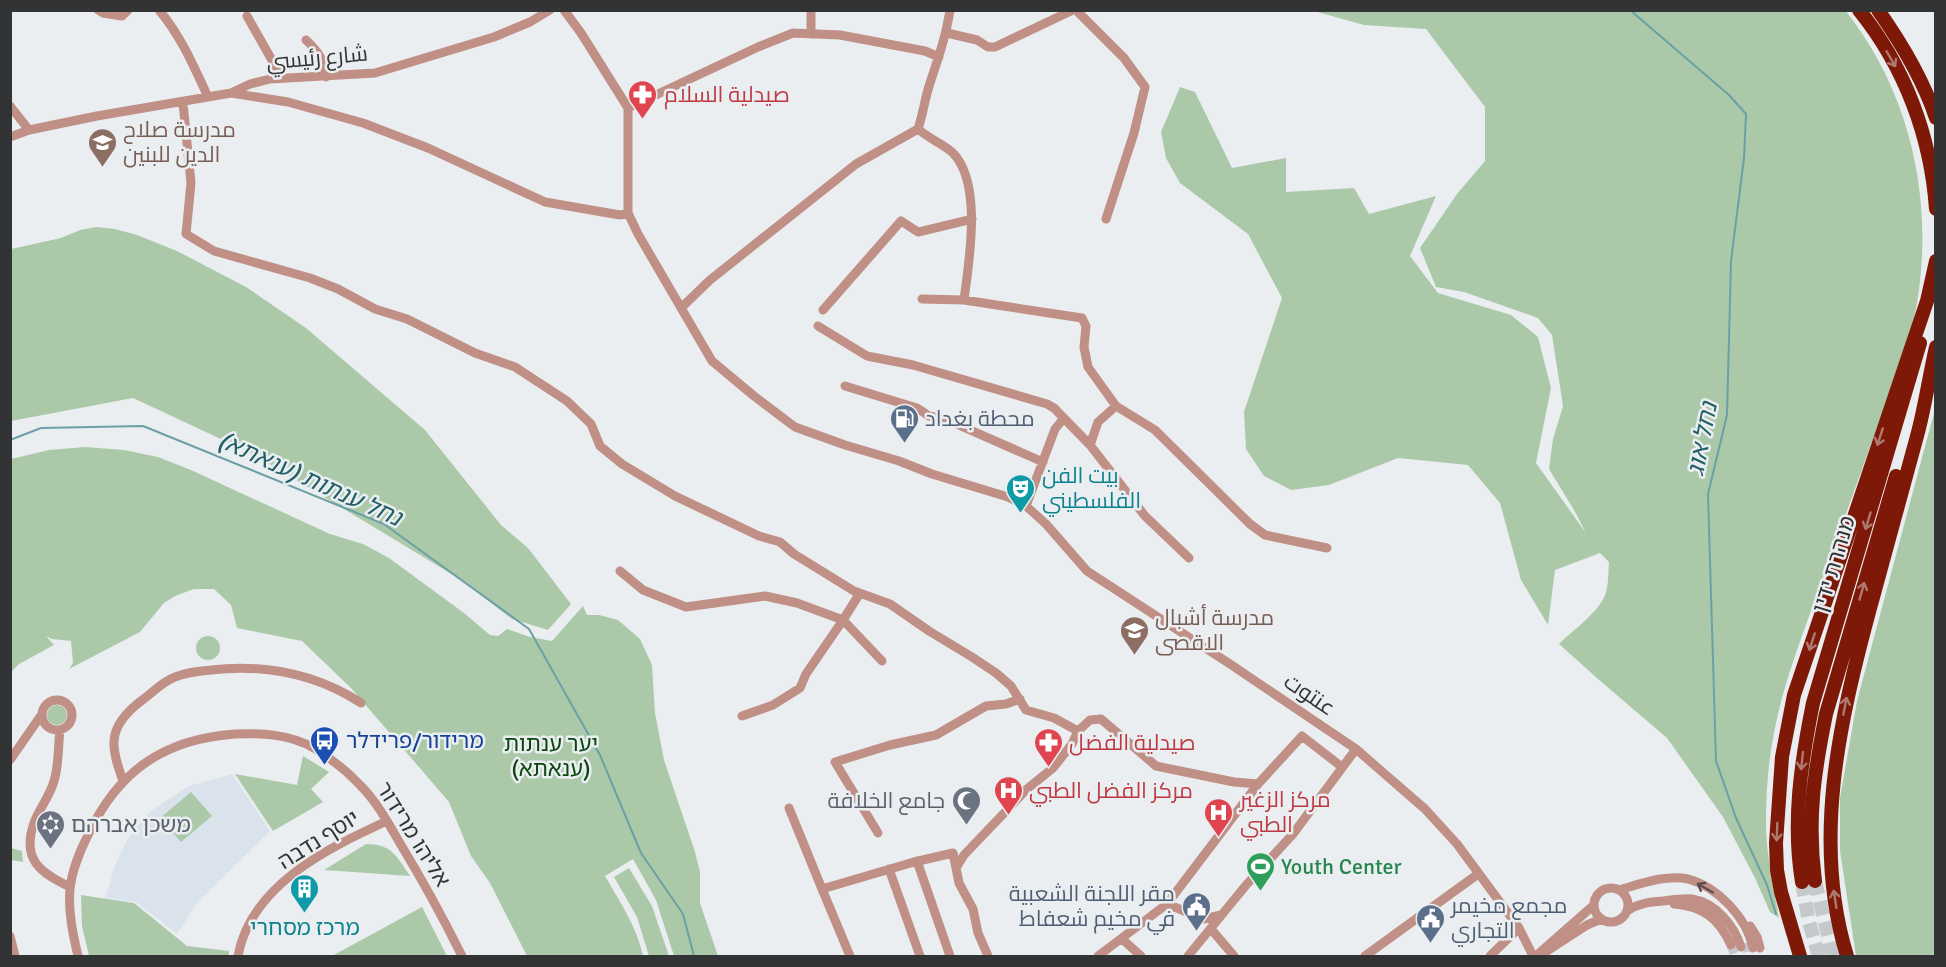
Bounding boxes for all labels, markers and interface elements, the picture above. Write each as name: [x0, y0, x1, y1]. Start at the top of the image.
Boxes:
street label: شارع رئيسي: [265, 40, 369, 78]
one-way arrow: [1886, 50, 1898, 67]
pharmacy icon: صيدلية السلام: [627, 78, 659, 120]
place label: صيدلية السلام: [664, 81, 790, 110]
place label: مدرسة صلاح الدين للبنين: [123, 116, 236, 168]
school or university icon: مدرسة صلاح الدين للبنين: [86, 126, 118, 168]
water label: נחל אוג: [1680, 398, 1724, 478]
fuel station icon: محطة بغداد: [888, 402, 920, 444]
place label: محطة بغداد: [925, 405, 1035, 432]
water label: נחל ענתות (ענאתא): [214, 425, 408, 534]
one-way arrow: [1874, 427, 1885, 446]
place label: بيت الفن الفلسطيني: [1042, 462, 1141, 517]
theatre icon: بيت الفن الفلسطيني: [1005, 472, 1037, 514]
one-way arrow: [1862, 511, 1873, 530]
street label: מנהרת ידין: [1806, 513, 1861, 616]
one-way arrow: [1857, 582, 1868, 601]
place label: مدرسة أشبال الاقصى: [1155, 604, 1274, 656]
school or university icon: مدرسة أشبال الاقصى: [1118, 614, 1150, 656]
one-way arrow: [1806, 632, 1817, 651]
street label: عنتوت: [1279, 668, 1341, 721]
one-way arrow: [1840, 697, 1851, 716]
bus stop icon: מרידור/פרידלר: [309, 724, 341, 766]
pharmacy icon: صيدلية الفضل: [1032, 726, 1064, 768]
place label: מרידור/פרידלר: [346, 727, 484, 754]
place label: صيدلية الفضل: [1069, 729, 1196, 756]
park label: יער ענתות (ענאתא): [504, 730, 598, 782]
one-way arrow: [1796, 750, 1807, 770]
hospital icon: مركز الفضل الطبي: [992, 774, 1024, 816]
street label: אליהו מרידור: [371, 777, 457, 892]
place label: مركز الفضل الطبي: [1029, 777, 1193, 807]
mosque icon: جامع الخلافة: [950, 784, 982, 826]
place label: مركز الزغير الطبي: [1238, 786, 1331, 841]
place label: جامع الخلافة: [827, 787, 945, 815]
hospital icon: مركز الزغير الطبي: [1203, 796, 1235, 838]
street label: יוסף נדבה: [273, 804, 364, 875]
synagogue icon: משכן אברהם: [34, 808, 66, 850]
place label: משכן אברהם: [71, 811, 191, 838]
one-way arrow: [1771, 822, 1782, 842]
sports icon: Youth Center: [1244, 850, 1276, 892]
place label: Youth Center: [1281, 853, 1402, 880]
building icon: מרכז מסחרי: [289, 872, 321, 914]
place label: مقر اللجنة الشعبية في مخيم شعفاط: [1009, 880, 1175, 935]
one-way arrow: [1697, 882, 1714, 894]
public building icon: مقر اللجنة الشعبية في مخيم شعفاط: [1180, 890, 1212, 932]
one-way arrow: [1829, 890, 1840, 910]
place label: مجمع مخيمر التجاري: [1449, 892, 1567, 947]
public building icon: مجمع مخيمر التجاري: [1414, 902, 1446, 944]
place label: מרכז מסחרי: [250, 914, 360, 941]

